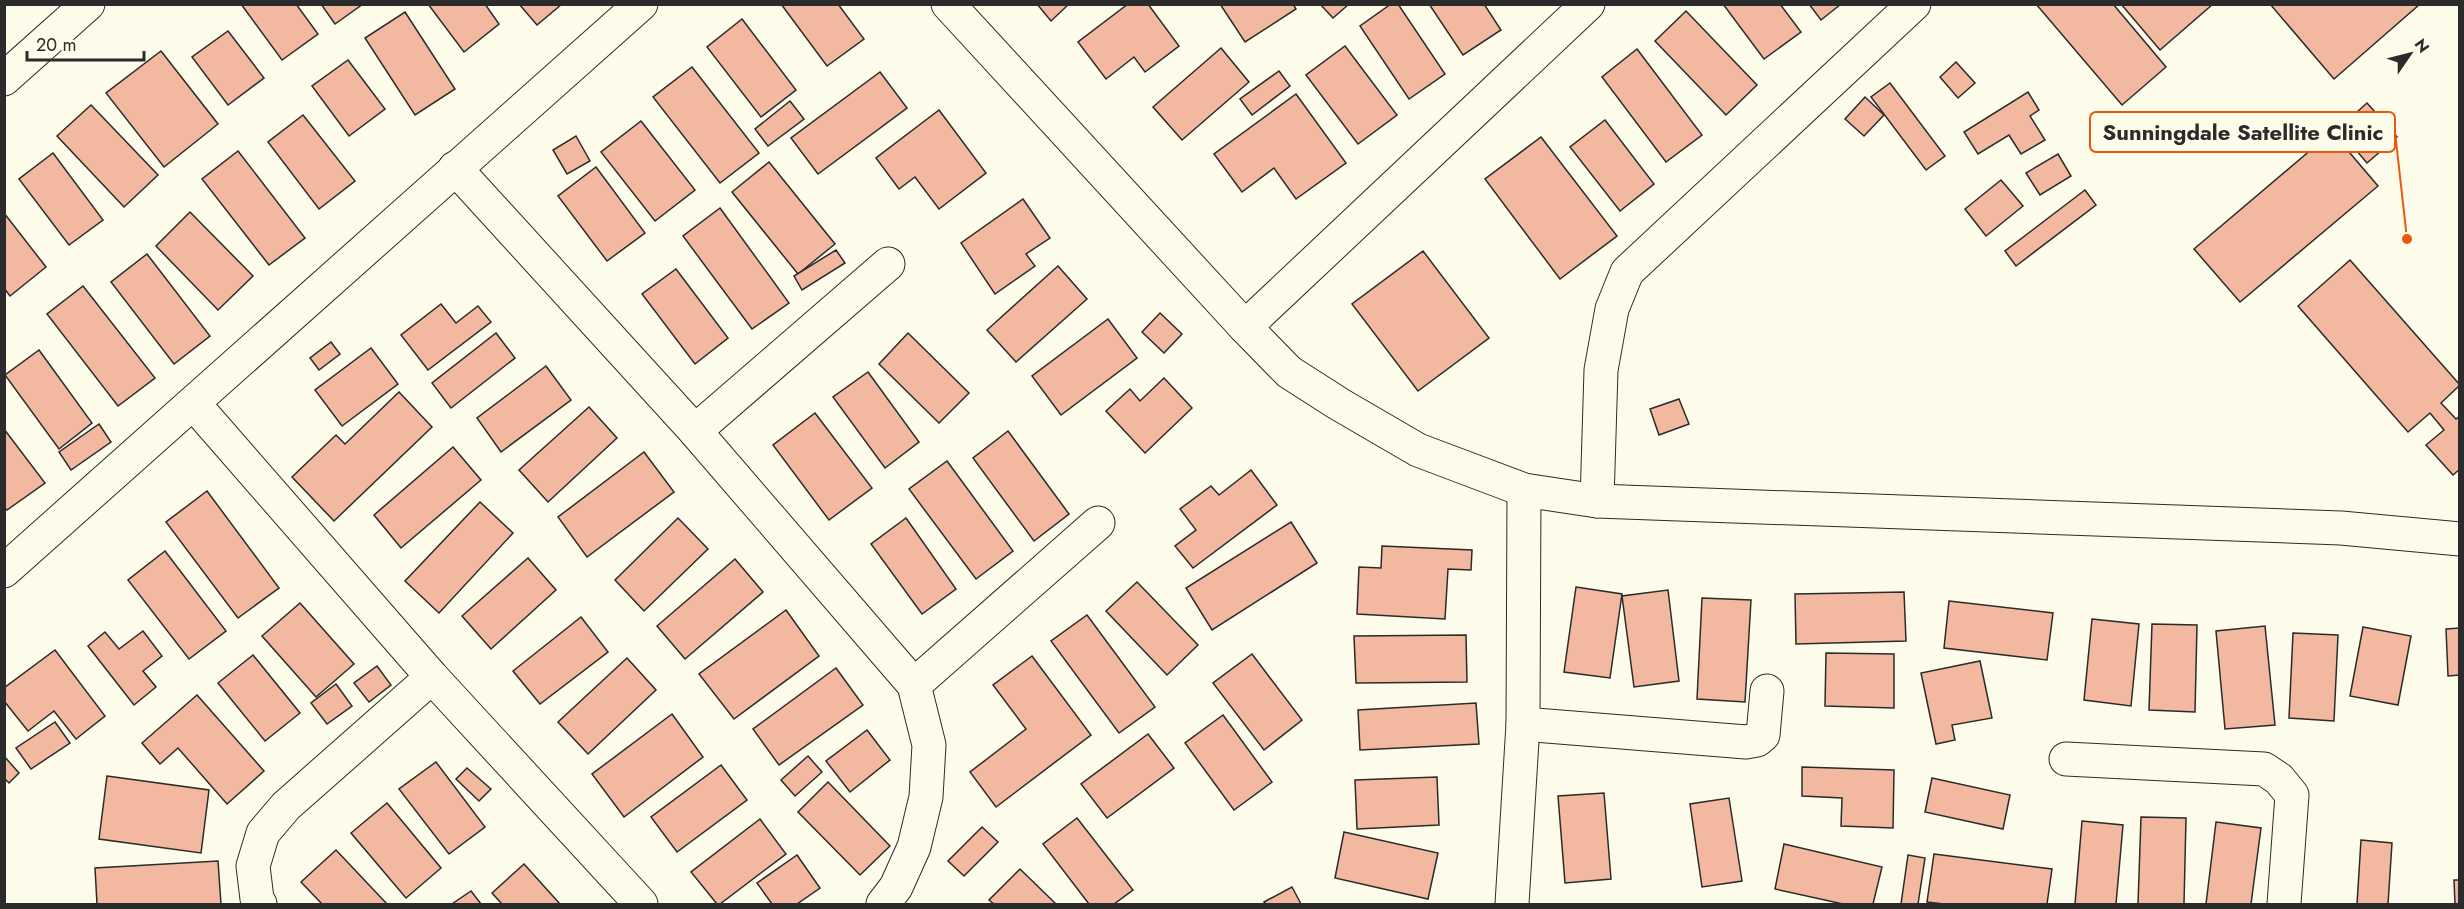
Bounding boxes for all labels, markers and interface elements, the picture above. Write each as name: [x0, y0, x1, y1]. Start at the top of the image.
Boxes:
scale bar: [27, 24, 144, 62]
north arrow: [2380, 24, 2440, 84]
text: 20 m: [36, 32, 76, 58]
text: N: [2409, 34, 2435, 57]
callout: Sunningdale Satellite Clinic: [2090, 112, 2395, 152]
text: Sunningdale Satellite Clinic: [2103, 116, 2383, 148]

